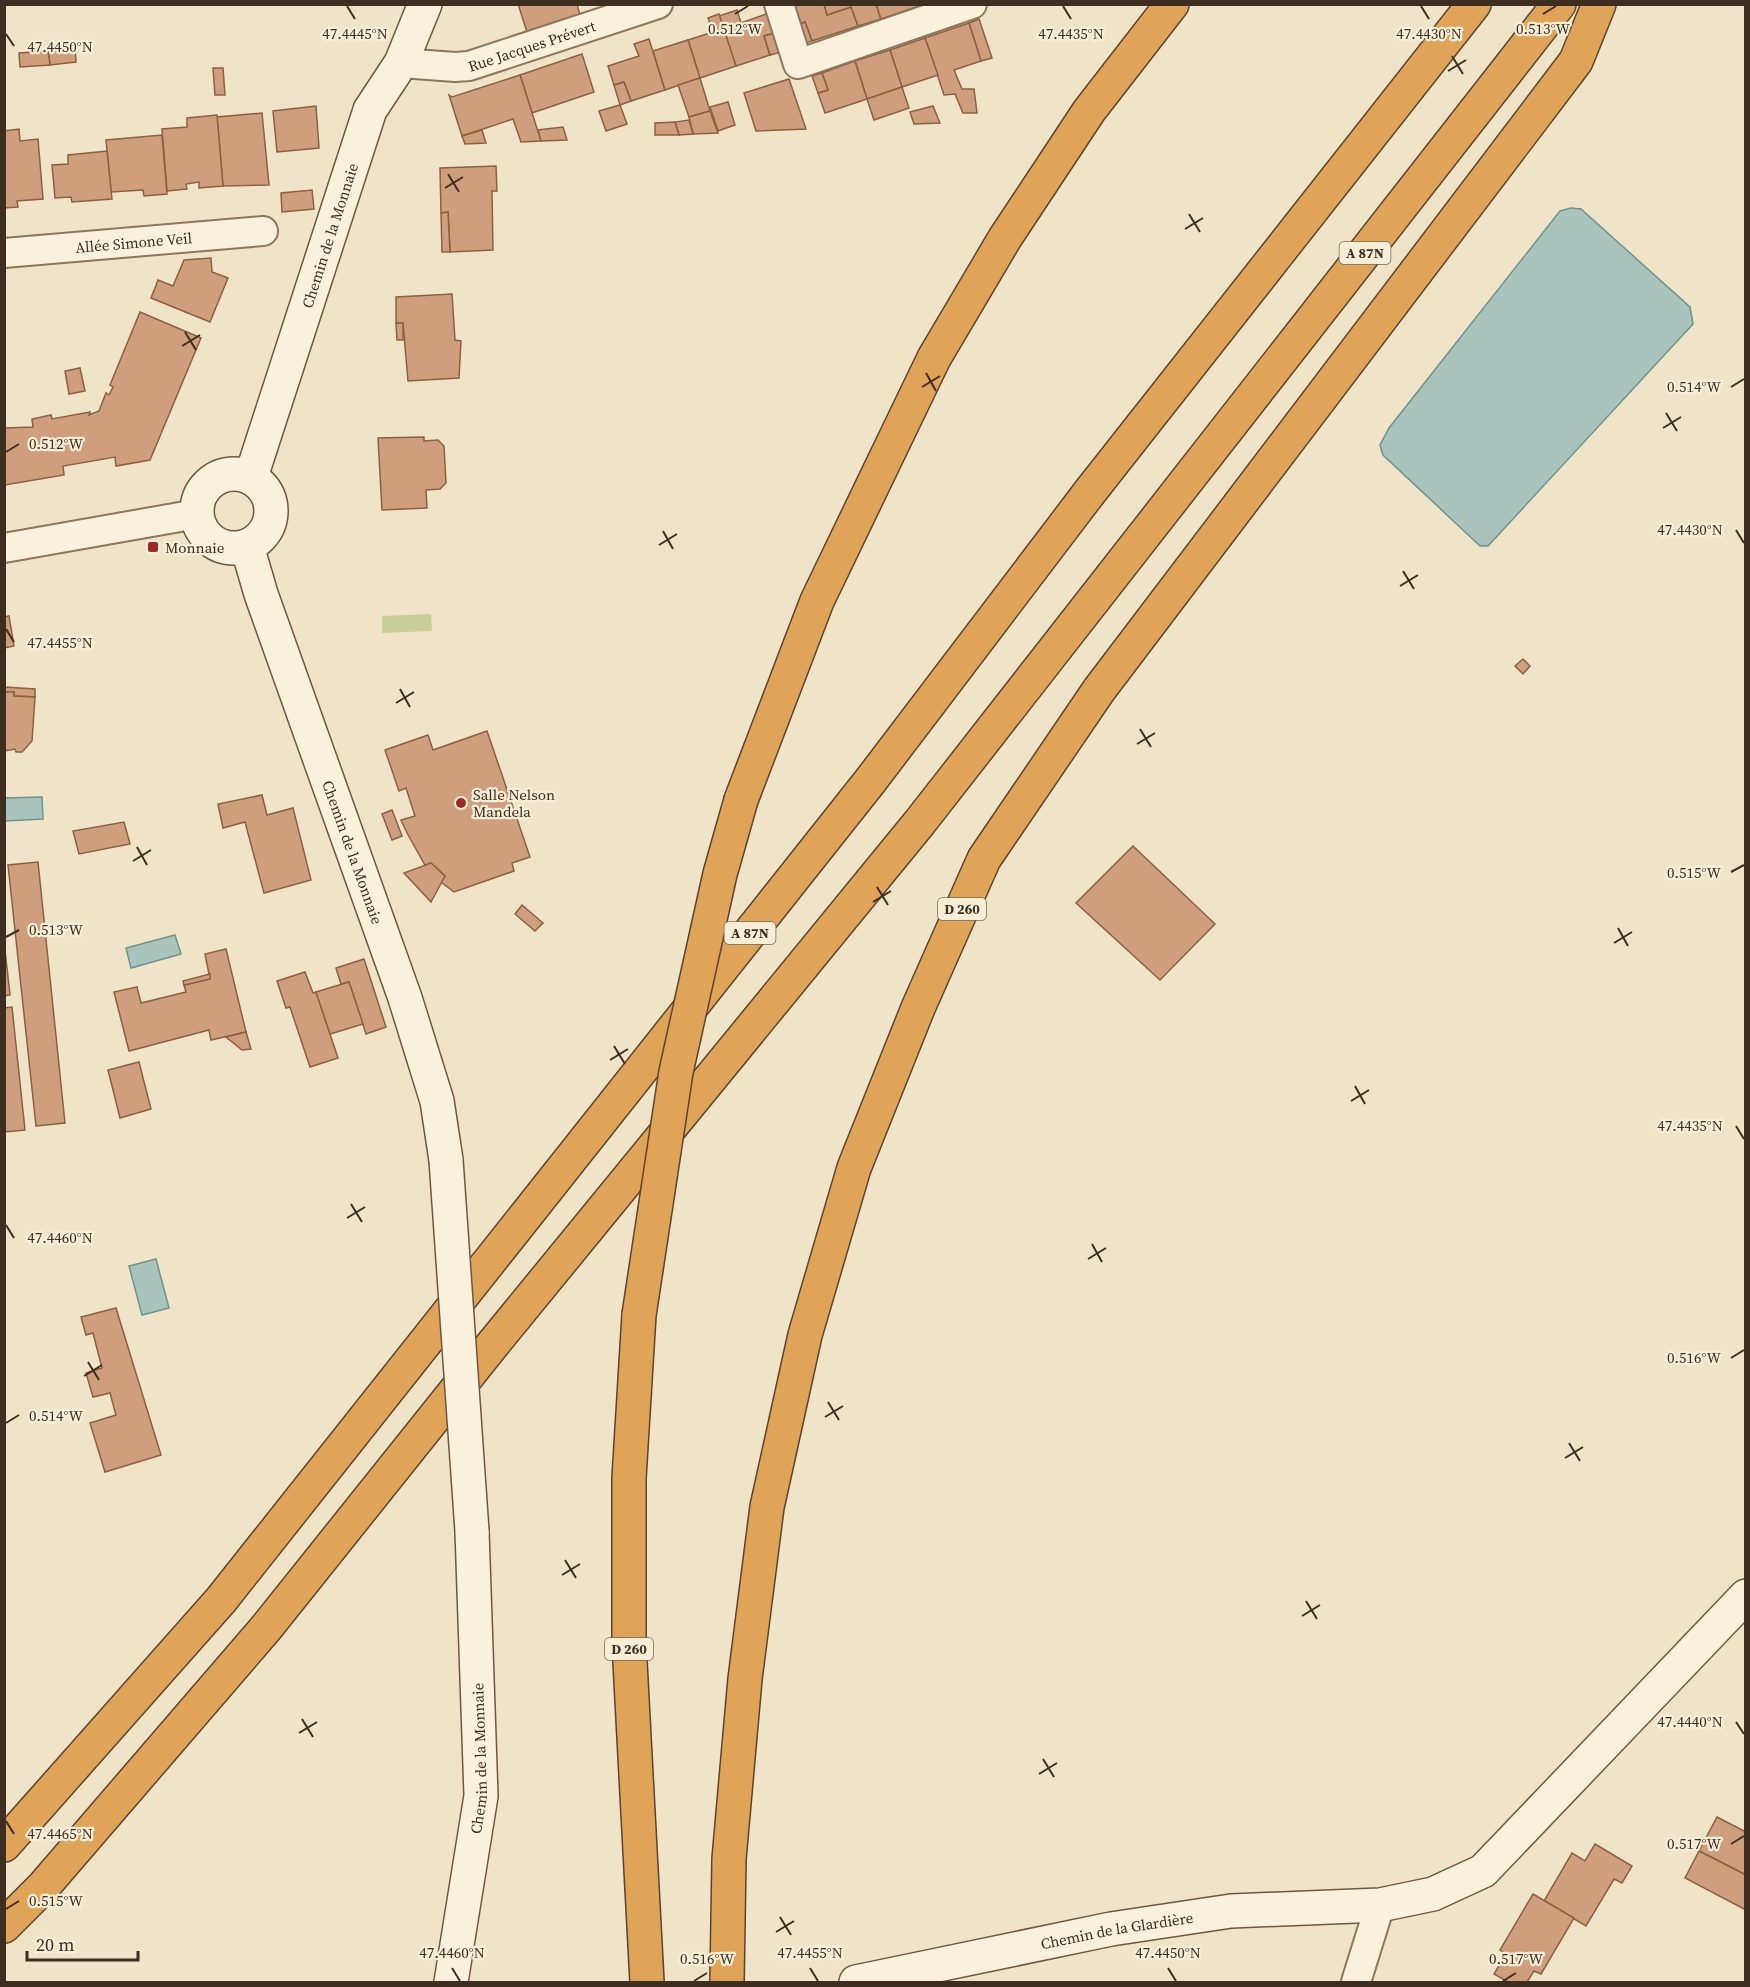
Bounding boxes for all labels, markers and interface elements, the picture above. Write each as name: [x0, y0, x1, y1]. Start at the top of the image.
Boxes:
street label: Rue Jacques Prévert: [465, 15, 598, 76]
text: 0.512°W: [708, 18, 762, 39]
text: 0.513°W: [1516, 18, 1570, 39]
text: 47.4445°N: [322, 23, 388, 44]
text: 47.4435°N: [1038, 23, 1104, 44]
text: 47.4430°N: [1396, 23, 1462, 44]
text: 47.4450°N: [27, 36, 93, 57]
street label: Chemin de la Monnaie: [296, 160, 363, 311]
street label: Allée Simone Veil: [74, 227, 193, 257]
road number: A 87N: [1340, 242, 1390, 264]
text: 0.514°W: [1667, 376, 1721, 397]
text: 0.512°W: [29, 433, 83, 454]
text: 47.4430°N: [1657, 519, 1723, 540]
place label: Monnaie: [165, 537, 225, 558]
marker: Monnaie: [146, 540, 160, 554]
text: 47.4455°N: [27, 632, 93, 653]
street label: Chemin de la Monnaie: [318, 777, 388, 927]
place label: Salle Nelson Mandela: [473, 784, 555, 822]
marker: Salle Nelson Mandela: [454, 796, 468, 810]
text: 0.515°W: [1667, 862, 1721, 883]
road number: D 260: [938, 898, 986, 920]
text: 0.513°W: [29, 919, 83, 940]
road number: A 87N: [724, 922, 776, 944]
text: 47.4435°N: [1657, 1115, 1723, 1136]
text: 47.4460°N: [27, 1227, 93, 1248]
text: 0.516°W: [1667, 1347, 1721, 1368]
text: 0.514°W: [29, 1405, 83, 1426]
road number: D 260: [605, 1638, 653, 1660]
street label: Chemin de la Monnaie: [465, 1682, 492, 1835]
text: 47.4440°N: [1657, 1711, 1723, 1732]
text: 47.4465°N: [27, 1823, 93, 1844]
text: 0.517°W: [1667, 1833, 1721, 1854]
text: 0.515°W: [29, 1890, 83, 1911]
street label: Chemin de la Glardière: [1039, 1906, 1195, 1954]
scale bar: [27, 1924, 138, 1962]
text: 20 m: [36, 1932, 74, 1957]
text: 47.4460°N: [419, 1942, 485, 1963]
text: 47.4455°N: [777, 1942, 843, 1963]
text: 47.4450°N: [1135, 1942, 1201, 1963]
text: 0.516°W: [680, 1948, 734, 1969]
text: 0.517°W: [1489, 1948, 1543, 1969]

